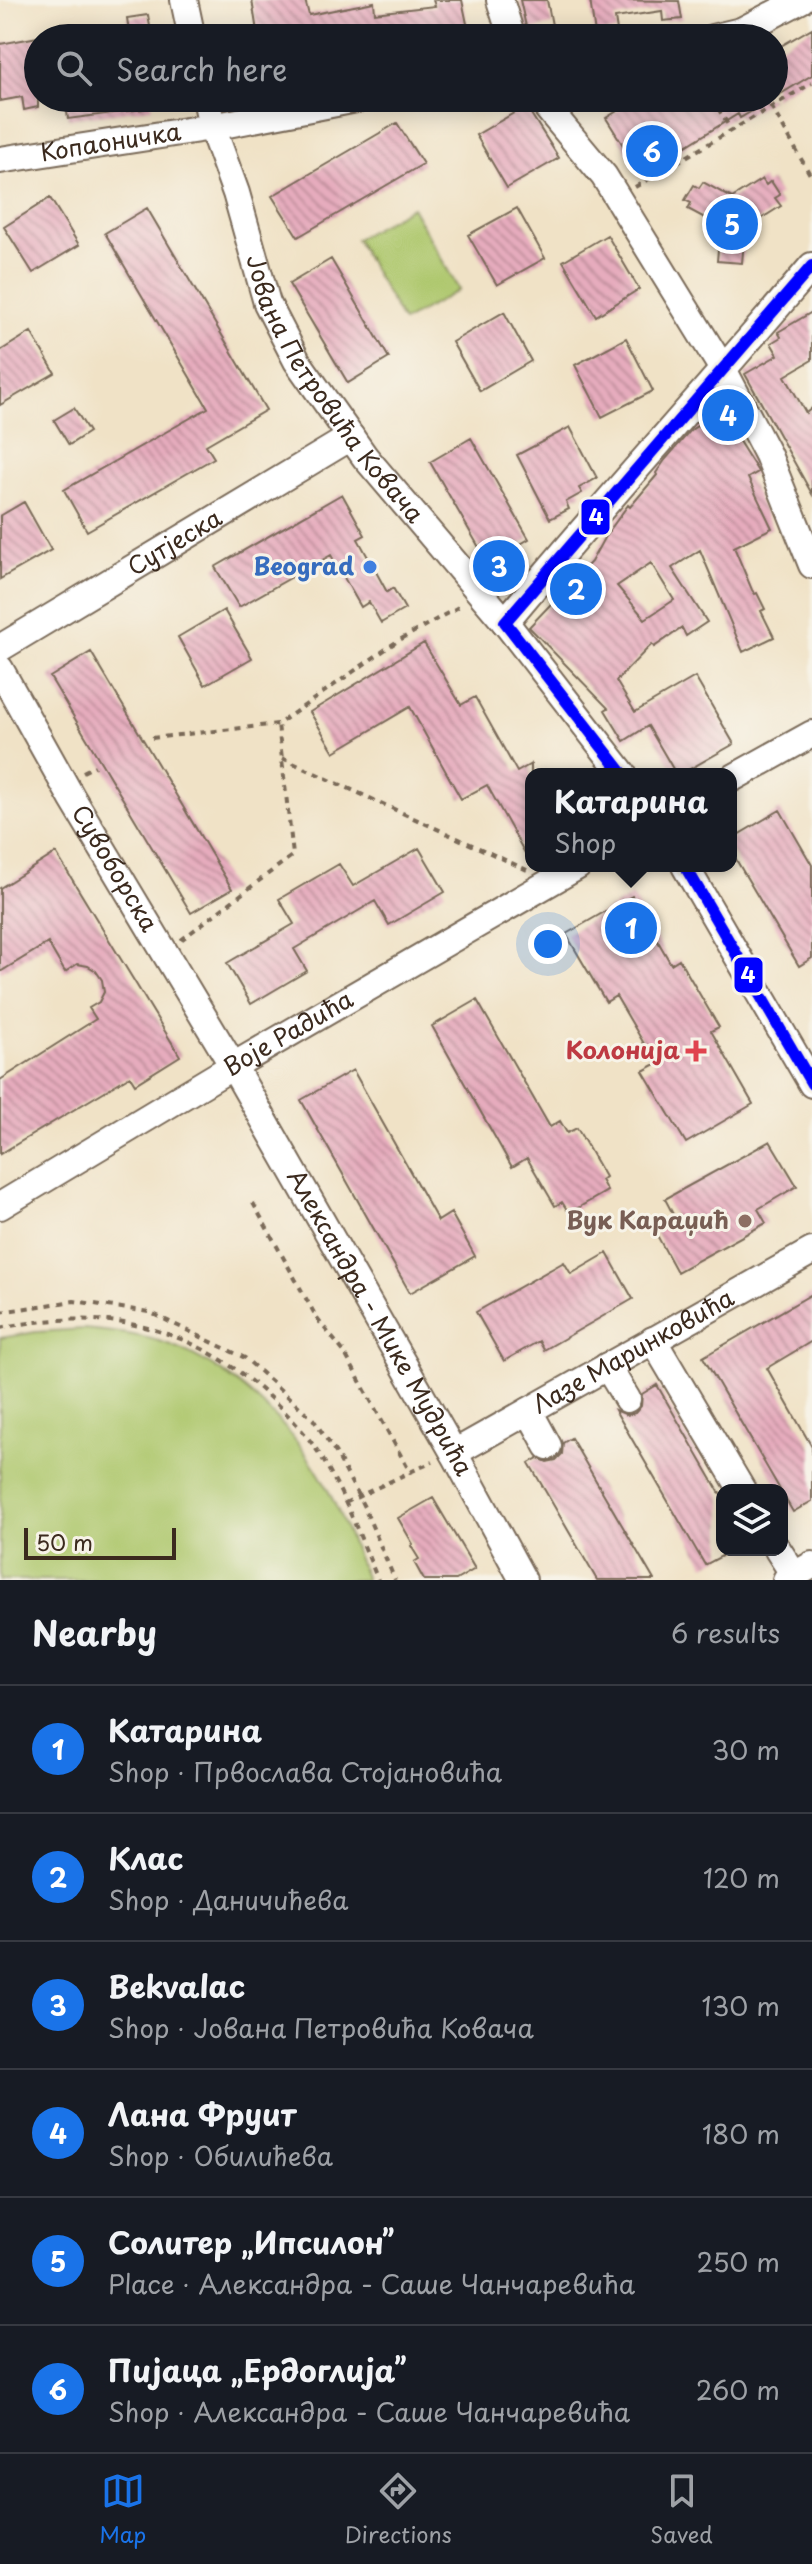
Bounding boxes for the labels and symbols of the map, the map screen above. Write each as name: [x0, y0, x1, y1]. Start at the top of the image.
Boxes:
street label: Копаоничка: [38, 112, 183, 169]
pin: 6: [626, 121, 678, 181]
pin: 5: [706, 194, 758, 254]
street label: Јована Петровића Ковача: [238, 250, 433, 530]
pin: 4: [702, 385, 754, 445]
line badge: 4: [580, 498, 611, 536]
street label: Сутјеска: [120, 499, 228, 584]
text: 4: [589, 499, 604, 532]
pin: 3: [473, 536, 525, 596]
place label: Beograd: [253, 547, 354, 583]
marker: Beograd: [361, 558, 379, 576]
pin: 2: [550, 559, 602, 619]
street label: Сувоборска: [64, 797, 168, 938]
pin: 1: [605, 898, 657, 958]
your location: [528, 924, 568, 964]
line badge: 4: [733, 956, 764, 994]
text: 4: [741, 957, 756, 990]
street label: Воје Радића: [216, 980, 359, 1084]
place label: Колонија: [566, 1031, 680, 1067]
marker: Колонија: [687, 1042, 705, 1060]
street label: Александра - Мике Мудрића: [279, 1162, 483, 1482]
place label: Вук Караџић: [566, 1201, 729, 1237]
marker: Вук Караџић: [736, 1212, 754, 1230]
street label: Лазе Маринковића: [525, 1279, 740, 1421]
scale bar: [24, 1524, 176, 1560]

